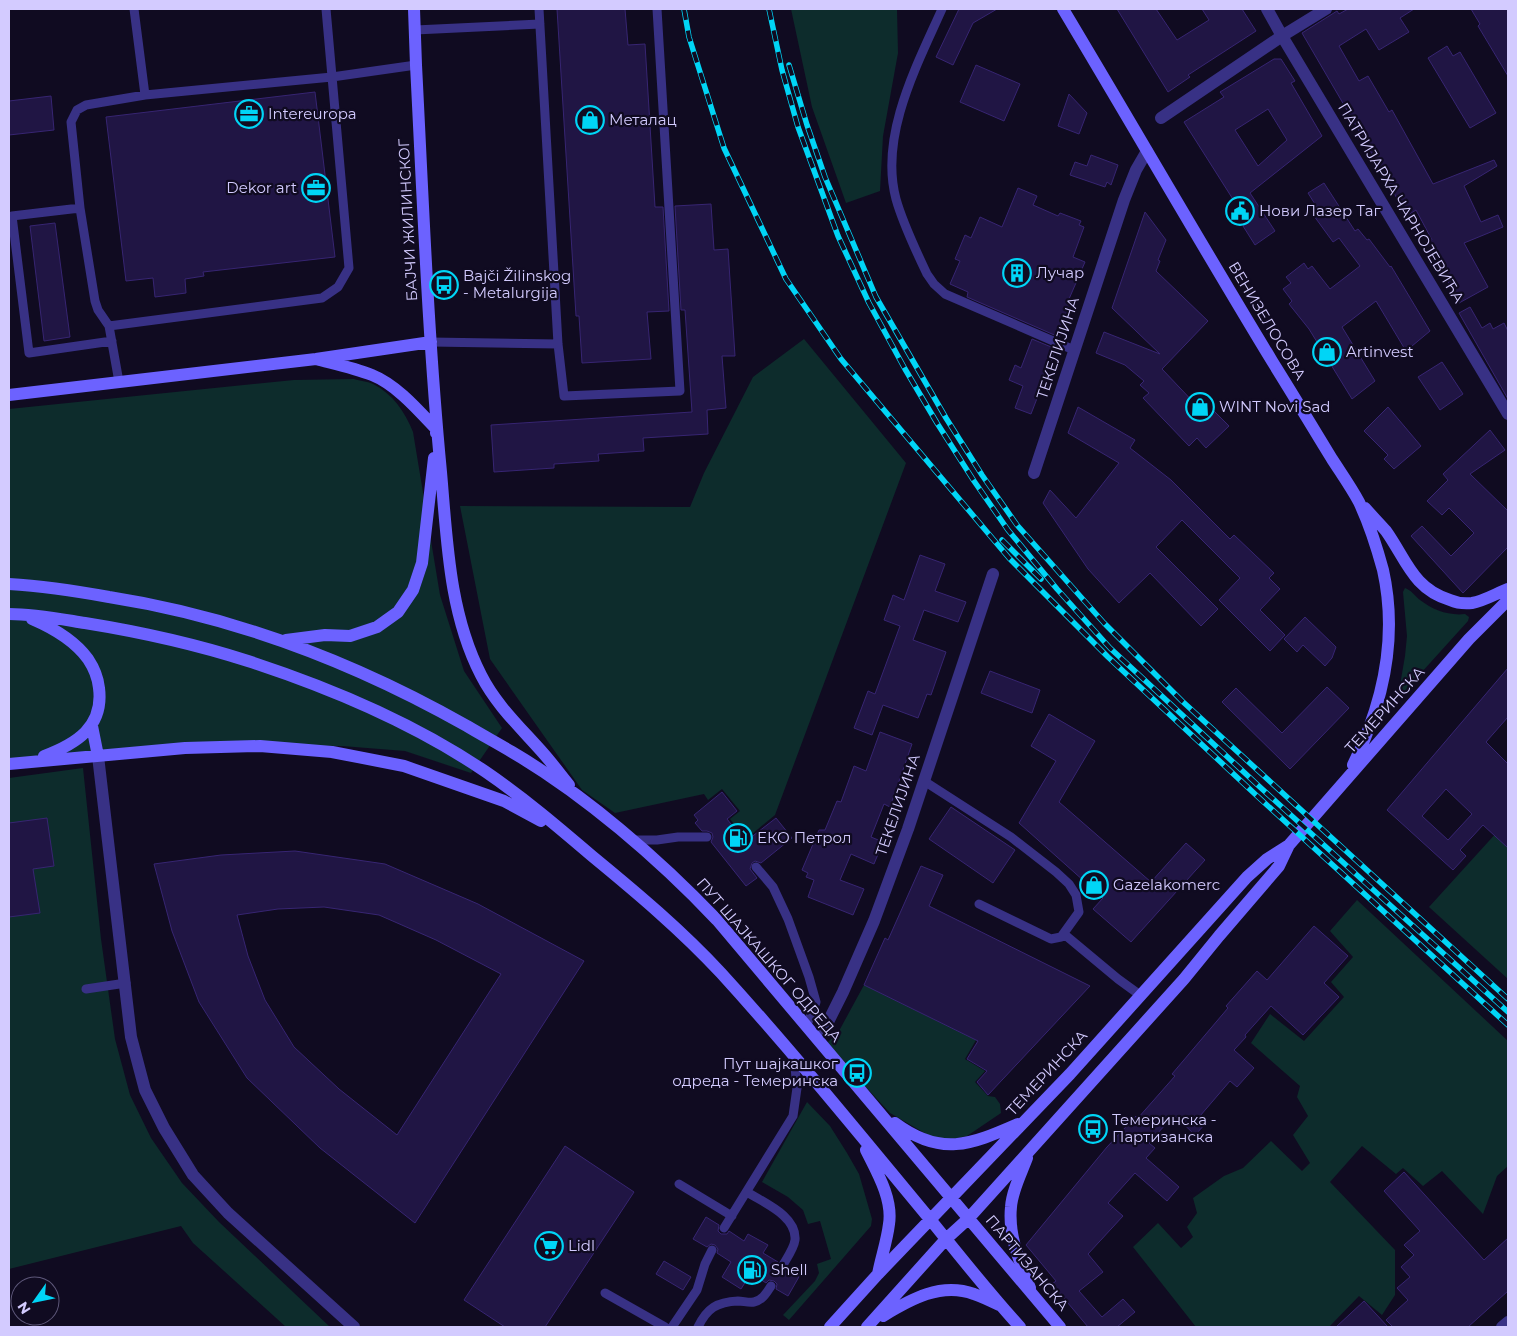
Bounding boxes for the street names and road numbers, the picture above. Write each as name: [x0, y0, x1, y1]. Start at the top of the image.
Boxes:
street label: ПАТРИЈАРХА ЧАРНОЈЕВИЋА: [1334, 99, 1469, 306]
street label: БАЈЧИ ЖИЛИНСКОГ: [394, 138, 421, 302]
street label: ВЕНИЗЕЛОСОВА: [1225, 258, 1310, 383]
street label: ТЕКЕЛИЈИНА: [1032, 294, 1083, 402]
street label: ТЕМЕРИНСКА: [1341, 662, 1429, 757]
street label: ТЕКЕЛИЈИНА: [871, 751, 924, 858]
street label: ПУТ ШАЈКАШКОГ ОДРЕДА: [693, 874, 846, 1046]
street label: ТЕМЕРИНСКА: [1002, 1026, 1091, 1119]
street label: ПАРТИЗАНСКА: [982, 1211, 1073, 1315]

